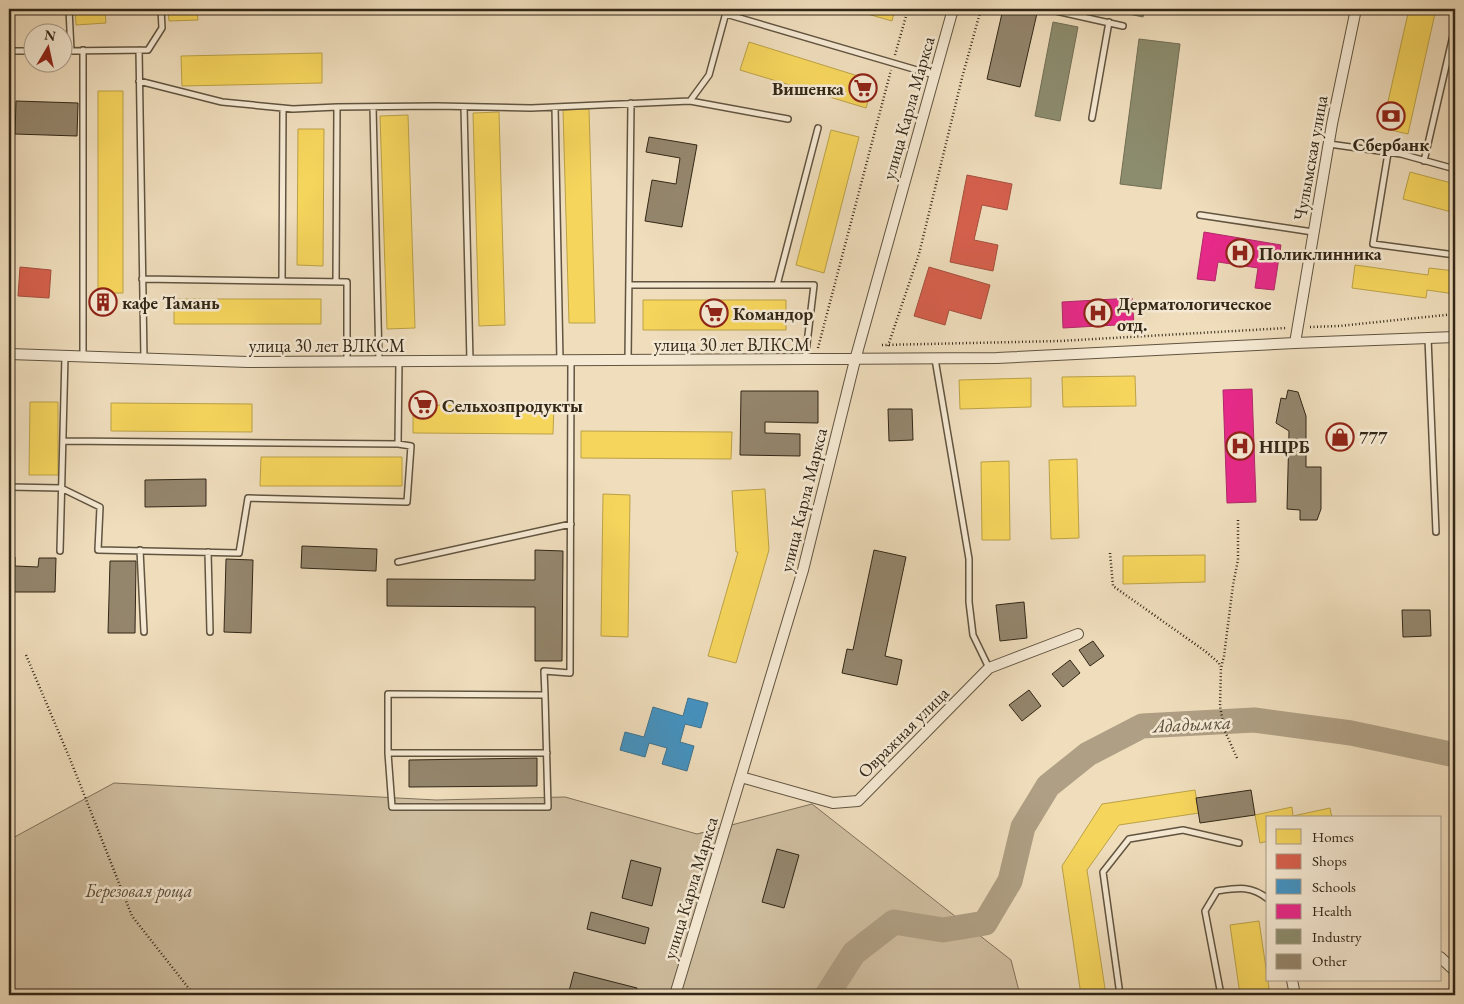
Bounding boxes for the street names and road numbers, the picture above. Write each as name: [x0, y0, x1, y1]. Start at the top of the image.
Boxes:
street label: улица Карла Маркса: [877, 33, 940, 182]
street label: Чулымская улица: [1288, 93, 1332, 222]
street label: улица 30 лет ВЛКСМ: [654, 333, 810, 356]
street label: улица 30 лет ВЛКСМ: [249, 334, 405, 357]
street label: улица Карла Маркса: [774, 425, 832, 575]
street label: Овражная улица: [852, 681, 954, 783]
street label: улица Карла Маркса: [657, 813, 723, 962]

